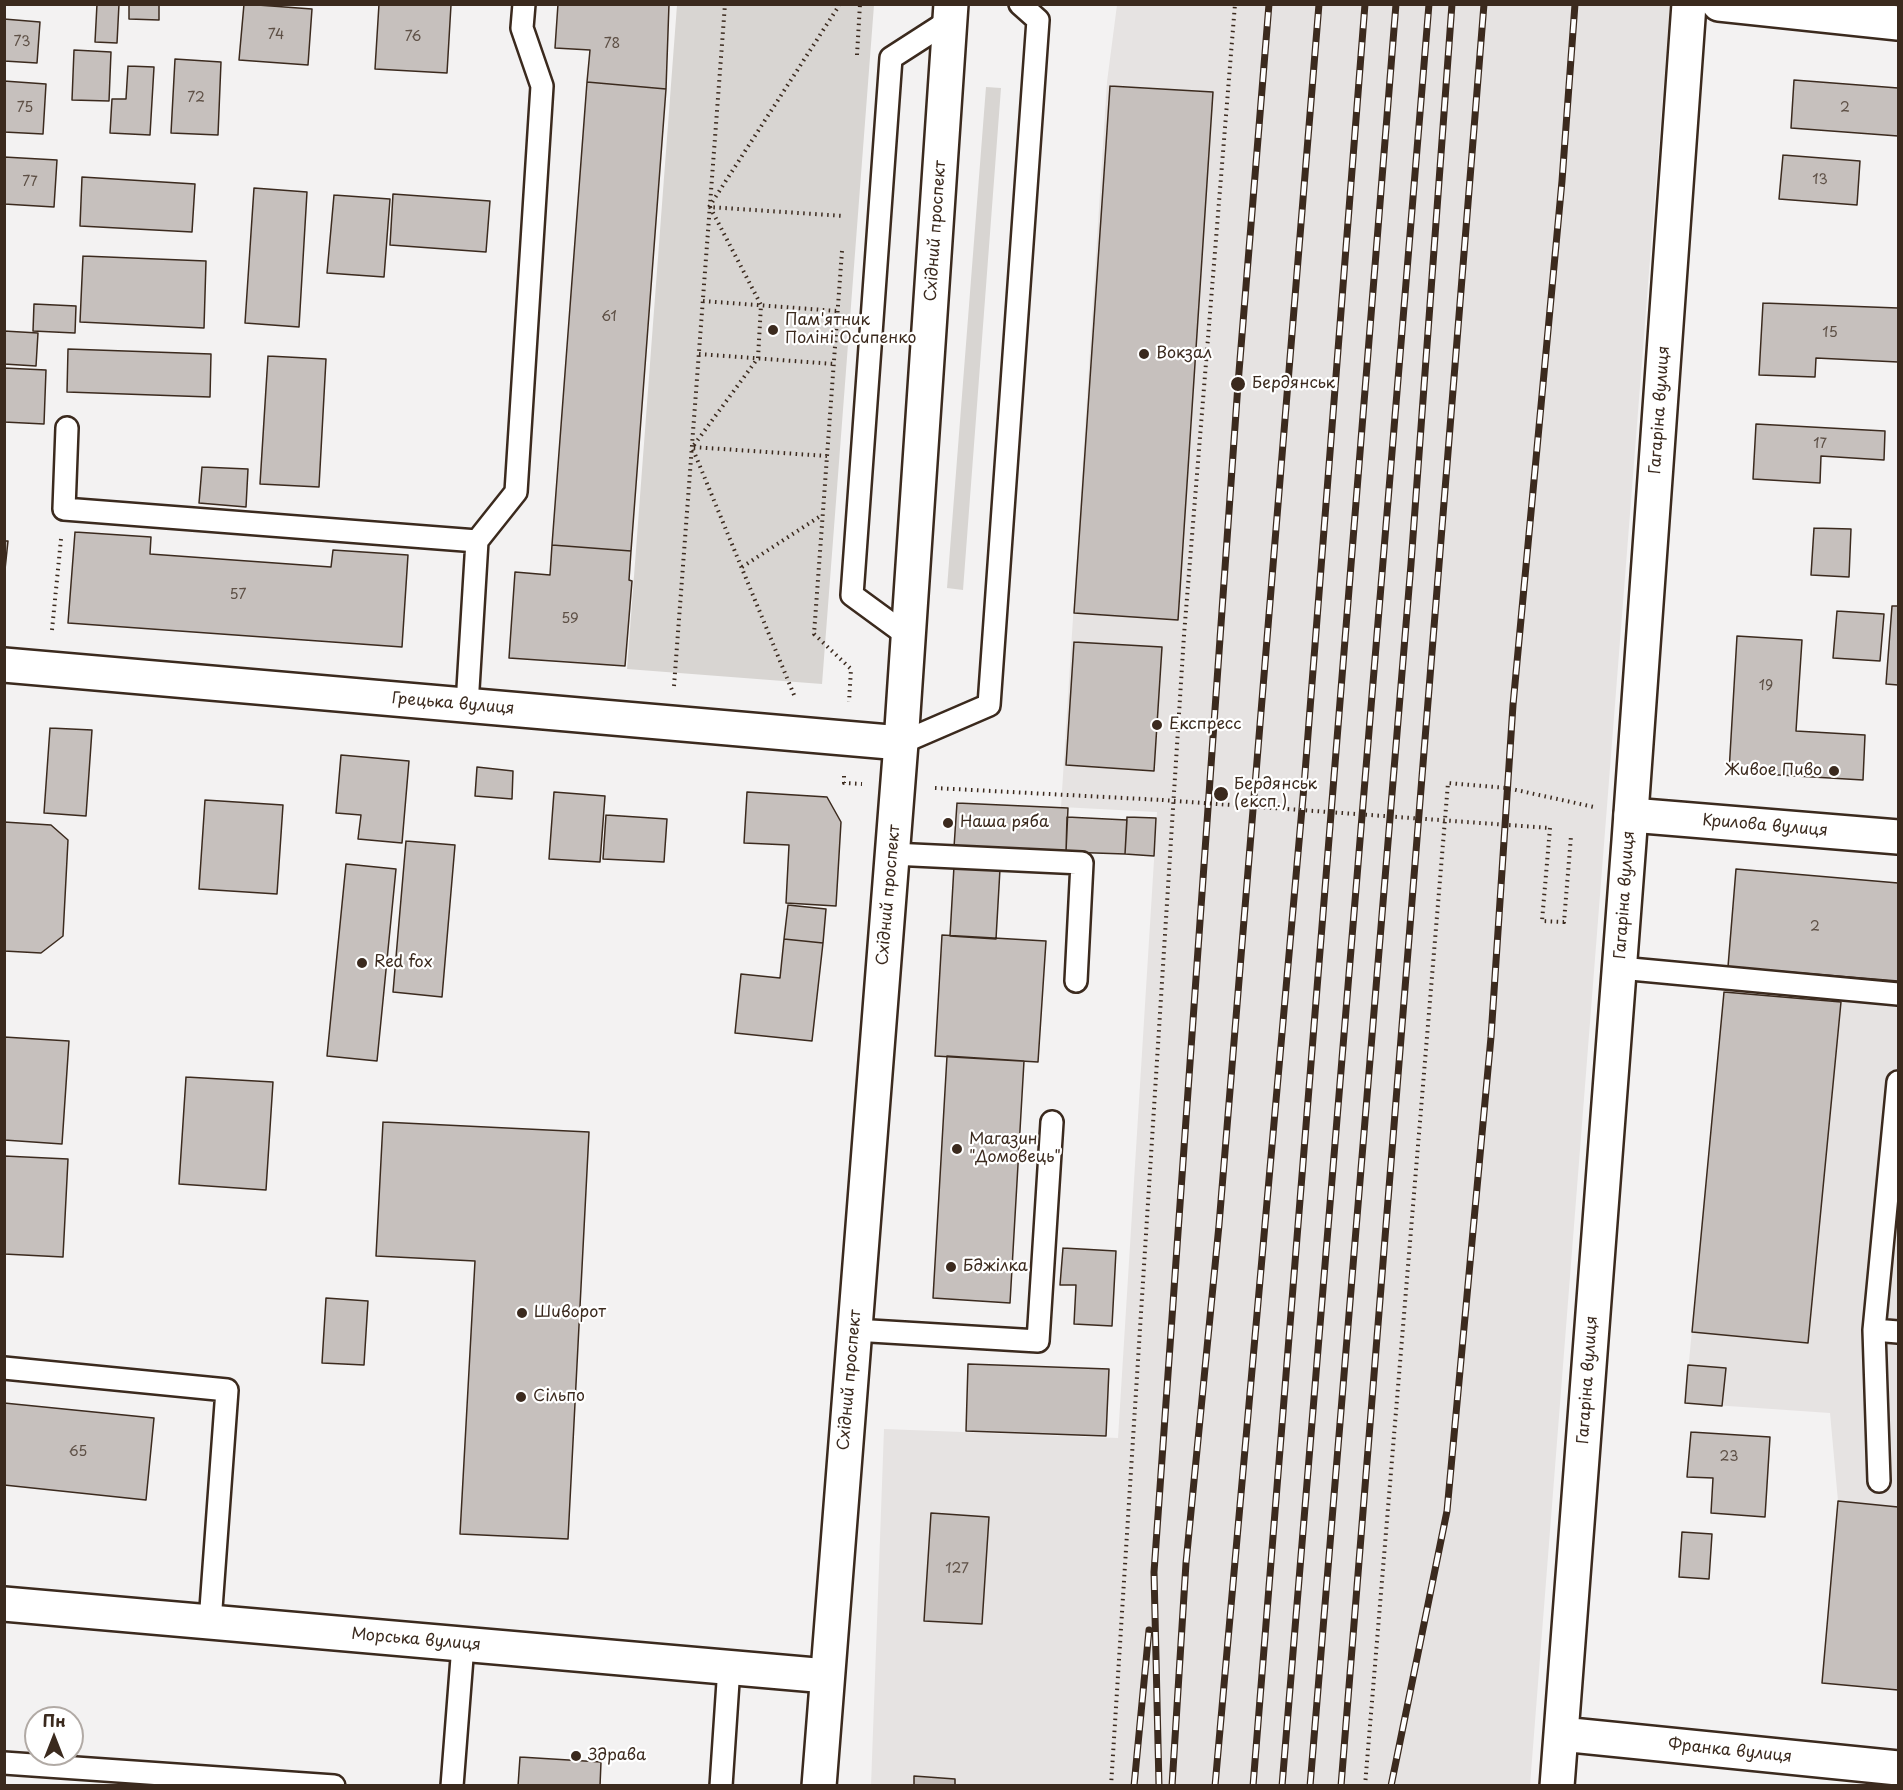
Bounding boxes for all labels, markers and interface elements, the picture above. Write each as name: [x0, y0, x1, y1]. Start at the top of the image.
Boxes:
house number: 74: [268, 27, 284, 43]
house number: 76: [405, 29, 421, 45]
house number: 73: [14, 34, 30, 50]
house number: 78: [604, 36, 620, 52]
house number: 72: [187, 90, 205, 106]
house number: 75: [17, 100, 33, 116]
house number: 2: [1840, 100, 1850, 116]
street label: Східний проспект: [921, 160, 951, 302]
house number: 13: [1812, 172, 1828, 188]
house number: 77: [22, 174, 38, 190]
house number: 61: [601, 309, 617, 325]
place label: Пам'ятник Поліні Осипенко: [785, 311, 916, 349]
marker: Пам'ятник Поліні Осипенко: [766, 323, 780, 337]
house number: 15: [1822, 325, 1838, 341]
place label: Вокзал: [1156, 344, 1212, 364]
street label: Гагаріна вулиця: [1646, 345, 1674, 475]
marker: Вокзал: [1137, 347, 1151, 361]
place label: Бердянськ: [1252, 374, 1335, 394]
marker: Бердянськ: [1229, 375, 1247, 393]
house number: 17: [1813, 436, 1827, 452]
house number: 57: [230, 587, 246, 603]
house number: 59: [561, 611, 579, 627]
house number: 19: [1759, 678, 1773, 694]
street label: Грецька вулиця: [391, 689, 515, 719]
place label: Експресс: [1169, 715, 1241, 735]
marker: Експресс: [1150, 718, 1164, 732]
place label: Живое Пиво: [1724, 761, 1822, 781]
marker: Живое Пиво: [1827, 764, 1841, 778]
place label: Бердянськ (експ.): [1234, 775, 1317, 813]
marker: Бердянськ (експ.): [1212, 785, 1230, 803]
street label: Крилова вулиця: [1702, 811, 1828, 841]
place label: Наша ряба: [960, 813, 1049, 833]
marker: Наша ряба: [941, 816, 955, 830]
street label: Східний проспект: [873, 824, 905, 966]
street label: Гагаріна вулиця: [1611, 830, 1639, 960]
house number: 2: [1810, 919, 1820, 935]
place label: Red fox: [374, 953, 433, 973]
marker: Red fox: [355, 956, 369, 970]
place label: Магазин "Домовець": [969, 1130, 1061, 1168]
marker: Магазин "Домовець": [950, 1142, 964, 1156]
place label: Бджілка: [963, 1257, 1028, 1277]
marker: Бджілка: [944, 1260, 958, 1274]
place label: Шиворот: [534, 1303, 606, 1323]
marker: Шиворот: [515, 1306, 529, 1320]
street label: Східний проспект: [834, 1309, 866, 1451]
street label: Гагаріна вулиця: [1574, 1315, 1602, 1445]
place label: Сільпо: [533, 1387, 585, 1407]
marker: Сільпо: [514, 1390, 528, 1404]
house number: 65: [69, 1444, 87, 1460]
house number: 23: [1720, 1449, 1738, 1465]
house number: 127: [945, 1561, 969, 1577]
street label: Морська вулиця: [350, 1625, 482, 1655]
north arrow: [24, 1706, 84, 1766]
text: Пн: [42, 1708, 66, 1732]
street label: Франка вулиця: [1667, 1735, 1793, 1767]
place label: Здрава: [588, 1746, 646, 1766]
marker: Здрава: [569, 1749, 583, 1763]

